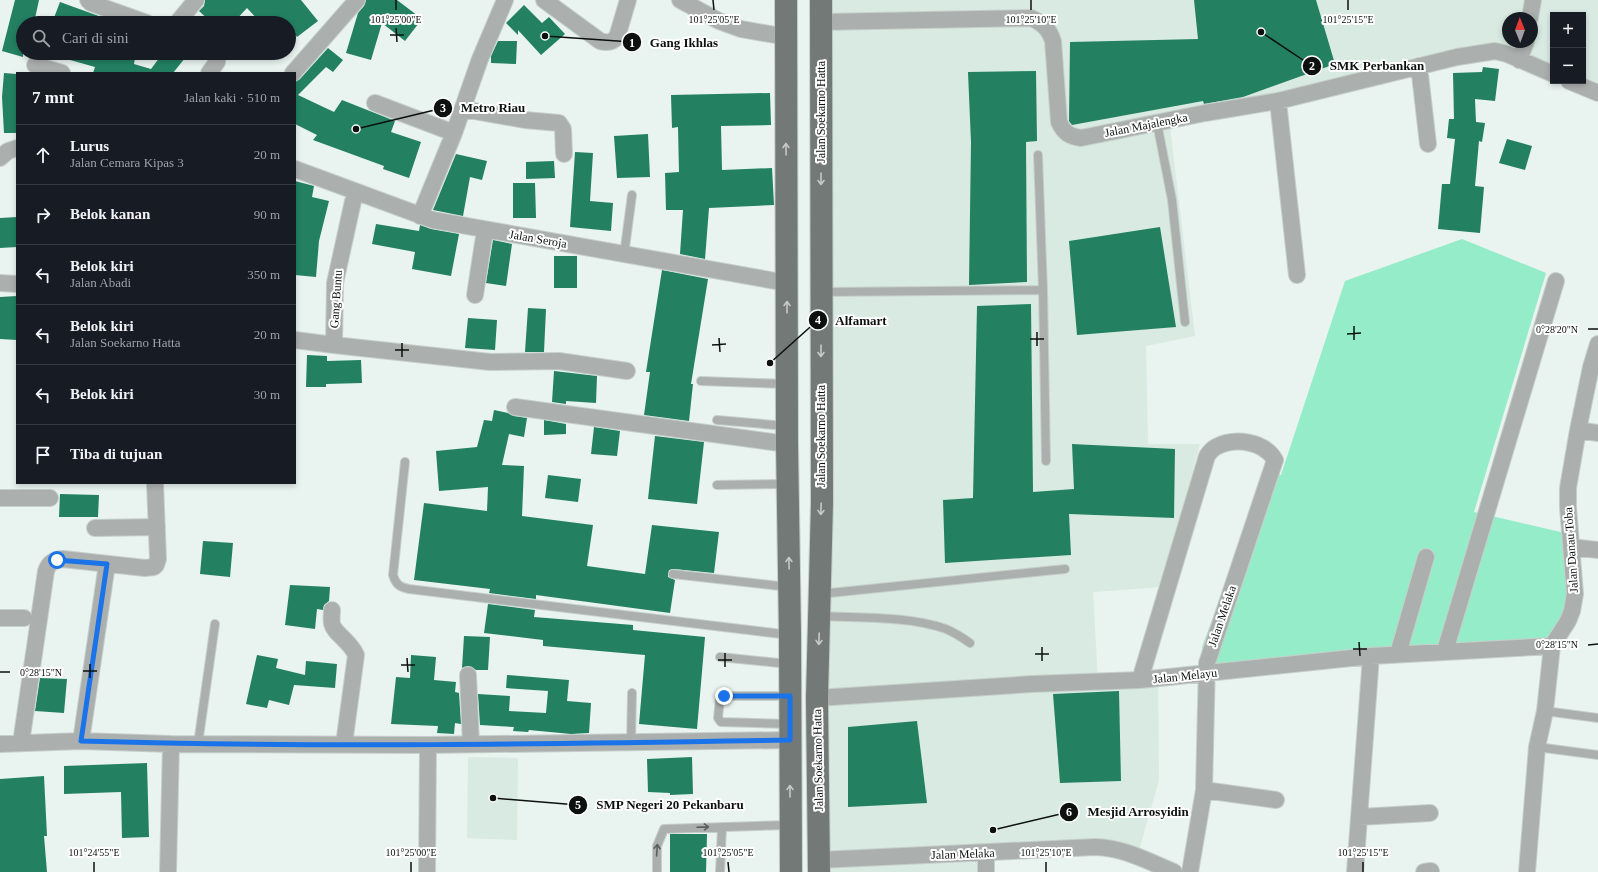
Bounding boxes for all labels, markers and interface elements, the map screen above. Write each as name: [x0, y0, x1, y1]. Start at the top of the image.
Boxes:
north arrow: [1502, 12, 1538, 48]
map controls: [1550, 12, 1586, 84]
button: +: [1550, 12, 1586, 48]
text: 101°25'00"E: [371, 14, 422, 25]
text: 101°25'05"E: [689, 14, 740, 25]
text: 101°25'10"E: [1006, 14, 1057, 25]
text: 101°25'15"E: [1323, 14, 1374, 25]
search box: [16, 16, 296, 60]
icon: search: [30, 27, 52, 49]
text: Cari di sini: [62, 30, 129, 46]
callout: Gang Ikhlas: [622, 30, 726, 55]
text: Gang Ikhlas: [650, 35, 718, 50]
text: 1: [629, 36, 635, 50]
button: −: [1550, 48, 1586, 84]
callout: SMK Perbankan: [1302, 53, 1432, 78]
text: SMK Perbankan: [1330, 58, 1425, 73]
text: 2: [1309, 59, 1315, 73]
street label: Jalan Soekarno Hatta: [814, 60, 828, 163]
text: 7 mnt: [32, 88, 74, 107]
text: Jalan kaki · 510 m: [184, 90, 280, 105]
callout: Metro Riau: [433, 95, 533, 120]
text: Metro Riau: [461, 100, 525, 115]
text: 3: [440, 101, 446, 115]
street label: Jalan Majalengka: [1103, 110, 1189, 140]
text: Lurus: [70, 138, 109, 154]
one-way arrow: [782, 143, 790, 156]
icon: ahead: [32, 144, 54, 166]
text: 20 m: [254, 147, 280, 162]
text: Jalan Cemara Kipas 3: [70, 155, 184, 170]
one-way arrow: [817, 172, 825, 185]
icon: right: [32, 204, 54, 226]
text: Belok kanan: [70, 206, 150, 222]
text: 90 m: [254, 207, 280, 222]
street label: Jalan Seroja: [508, 227, 569, 251]
text: Belok kiri: [70, 258, 134, 274]
icon: left: [32, 264, 54, 286]
text: 350 m: [247, 267, 280, 282]
street label: Gang Buntu: [327, 269, 345, 329]
text: Jalan Abadi: [70, 275, 131, 290]
one-way arrow: [783, 301, 791, 314]
callout: Alfamart: [808, 308, 895, 333]
text: 4: [815, 313, 821, 327]
text: Alfamart: [835, 313, 887, 328]
text: Belok kiri: [70, 318, 134, 334]
icon: left: [32, 324, 54, 346]
text: 0°28'20"N: [1536, 324, 1578, 335]
text: 20 m: [254, 327, 280, 342]
text: Jalan Soekarno Hatta: [70, 335, 180, 350]
one-way arrow: [817, 344, 825, 357]
icon: left: [32, 384, 54, 406]
street label: Jalan Soekarno Hatta: [814, 384, 828, 487]
text: Belok kiri: [70, 386, 134, 402]
text: 30 m: [254, 387, 280, 402]
icon: arrive: [32, 444, 54, 466]
text: Tiba di tujuan: [70, 446, 162, 462]
one-way arrow: [818, 502, 825, 515]
street label: Jalan Danau Toba: [1561, 506, 1581, 593]
route start: [48, 551, 66, 569]
one-way arrow: [785, 557, 793, 570]
street label: Jalan Melaka: [1205, 583, 1239, 648]
one-way arrow: [815, 632, 823, 645]
text: 0°28'15"N: [1536, 639, 1578, 650]
street label: Jalan Melayu: [1152, 666, 1218, 686]
text: 0°28'15"N: [20, 667, 62, 678]
route end: [715, 687, 733, 705]
street label: Jalan Soekarno Hatta: [810, 708, 826, 811]
one-way arrow: [786, 785, 794, 798]
callout: SMP Negeri 20 Pekanbaru: [568, 792, 752, 817]
text: SMP Negeri 20 Pekanbaru: [596, 797, 744, 812]
text: 5: [575, 798, 581, 812]
callout: Mesjid Arrosyidin: [1059, 799, 1197, 824]
text: Mesjid Arrosyidin: [1087, 804, 1189, 819]
text: 6: [1066, 805, 1072, 819]
one-way arrow: [696, 824, 709, 831]
one-way arrow: [654, 844, 661, 857]
street label: Jalan Melaka: [931, 846, 996, 862]
text: 101°24'55"E: [69, 847, 120, 858]
text: 101°25'00"E: [386, 847, 437, 858]
text: 101°25'05"E: [703, 847, 754, 858]
text: 101°25'10"E: [1021, 847, 1072, 858]
text: 101°25'15"E: [1338, 847, 1389, 858]

